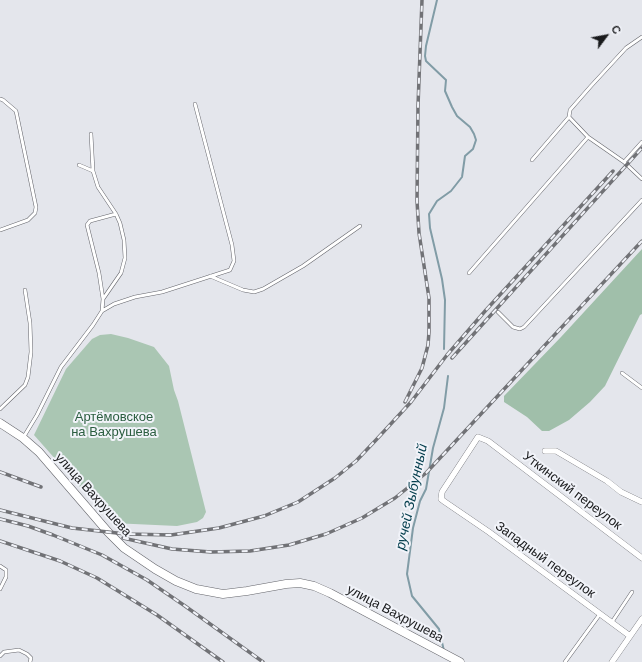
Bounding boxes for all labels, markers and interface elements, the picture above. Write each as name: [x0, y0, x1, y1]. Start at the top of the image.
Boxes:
north arrow: [586, 16, 626, 56]
text: С: [609, 23, 623, 36]
park label: Артёмовское на Вахрушева: [71, 409, 157, 440]
water label: ручей Зыбунный: [393, 442, 431, 552]
street label: Уткинский переулок: [519, 449, 625, 533]
street label: улица Вахрушева: [51, 450, 135, 540]
street label: Западный переулок: [492, 518, 598, 602]
street label: улица Вахрушева: [344, 582, 446, 646]

